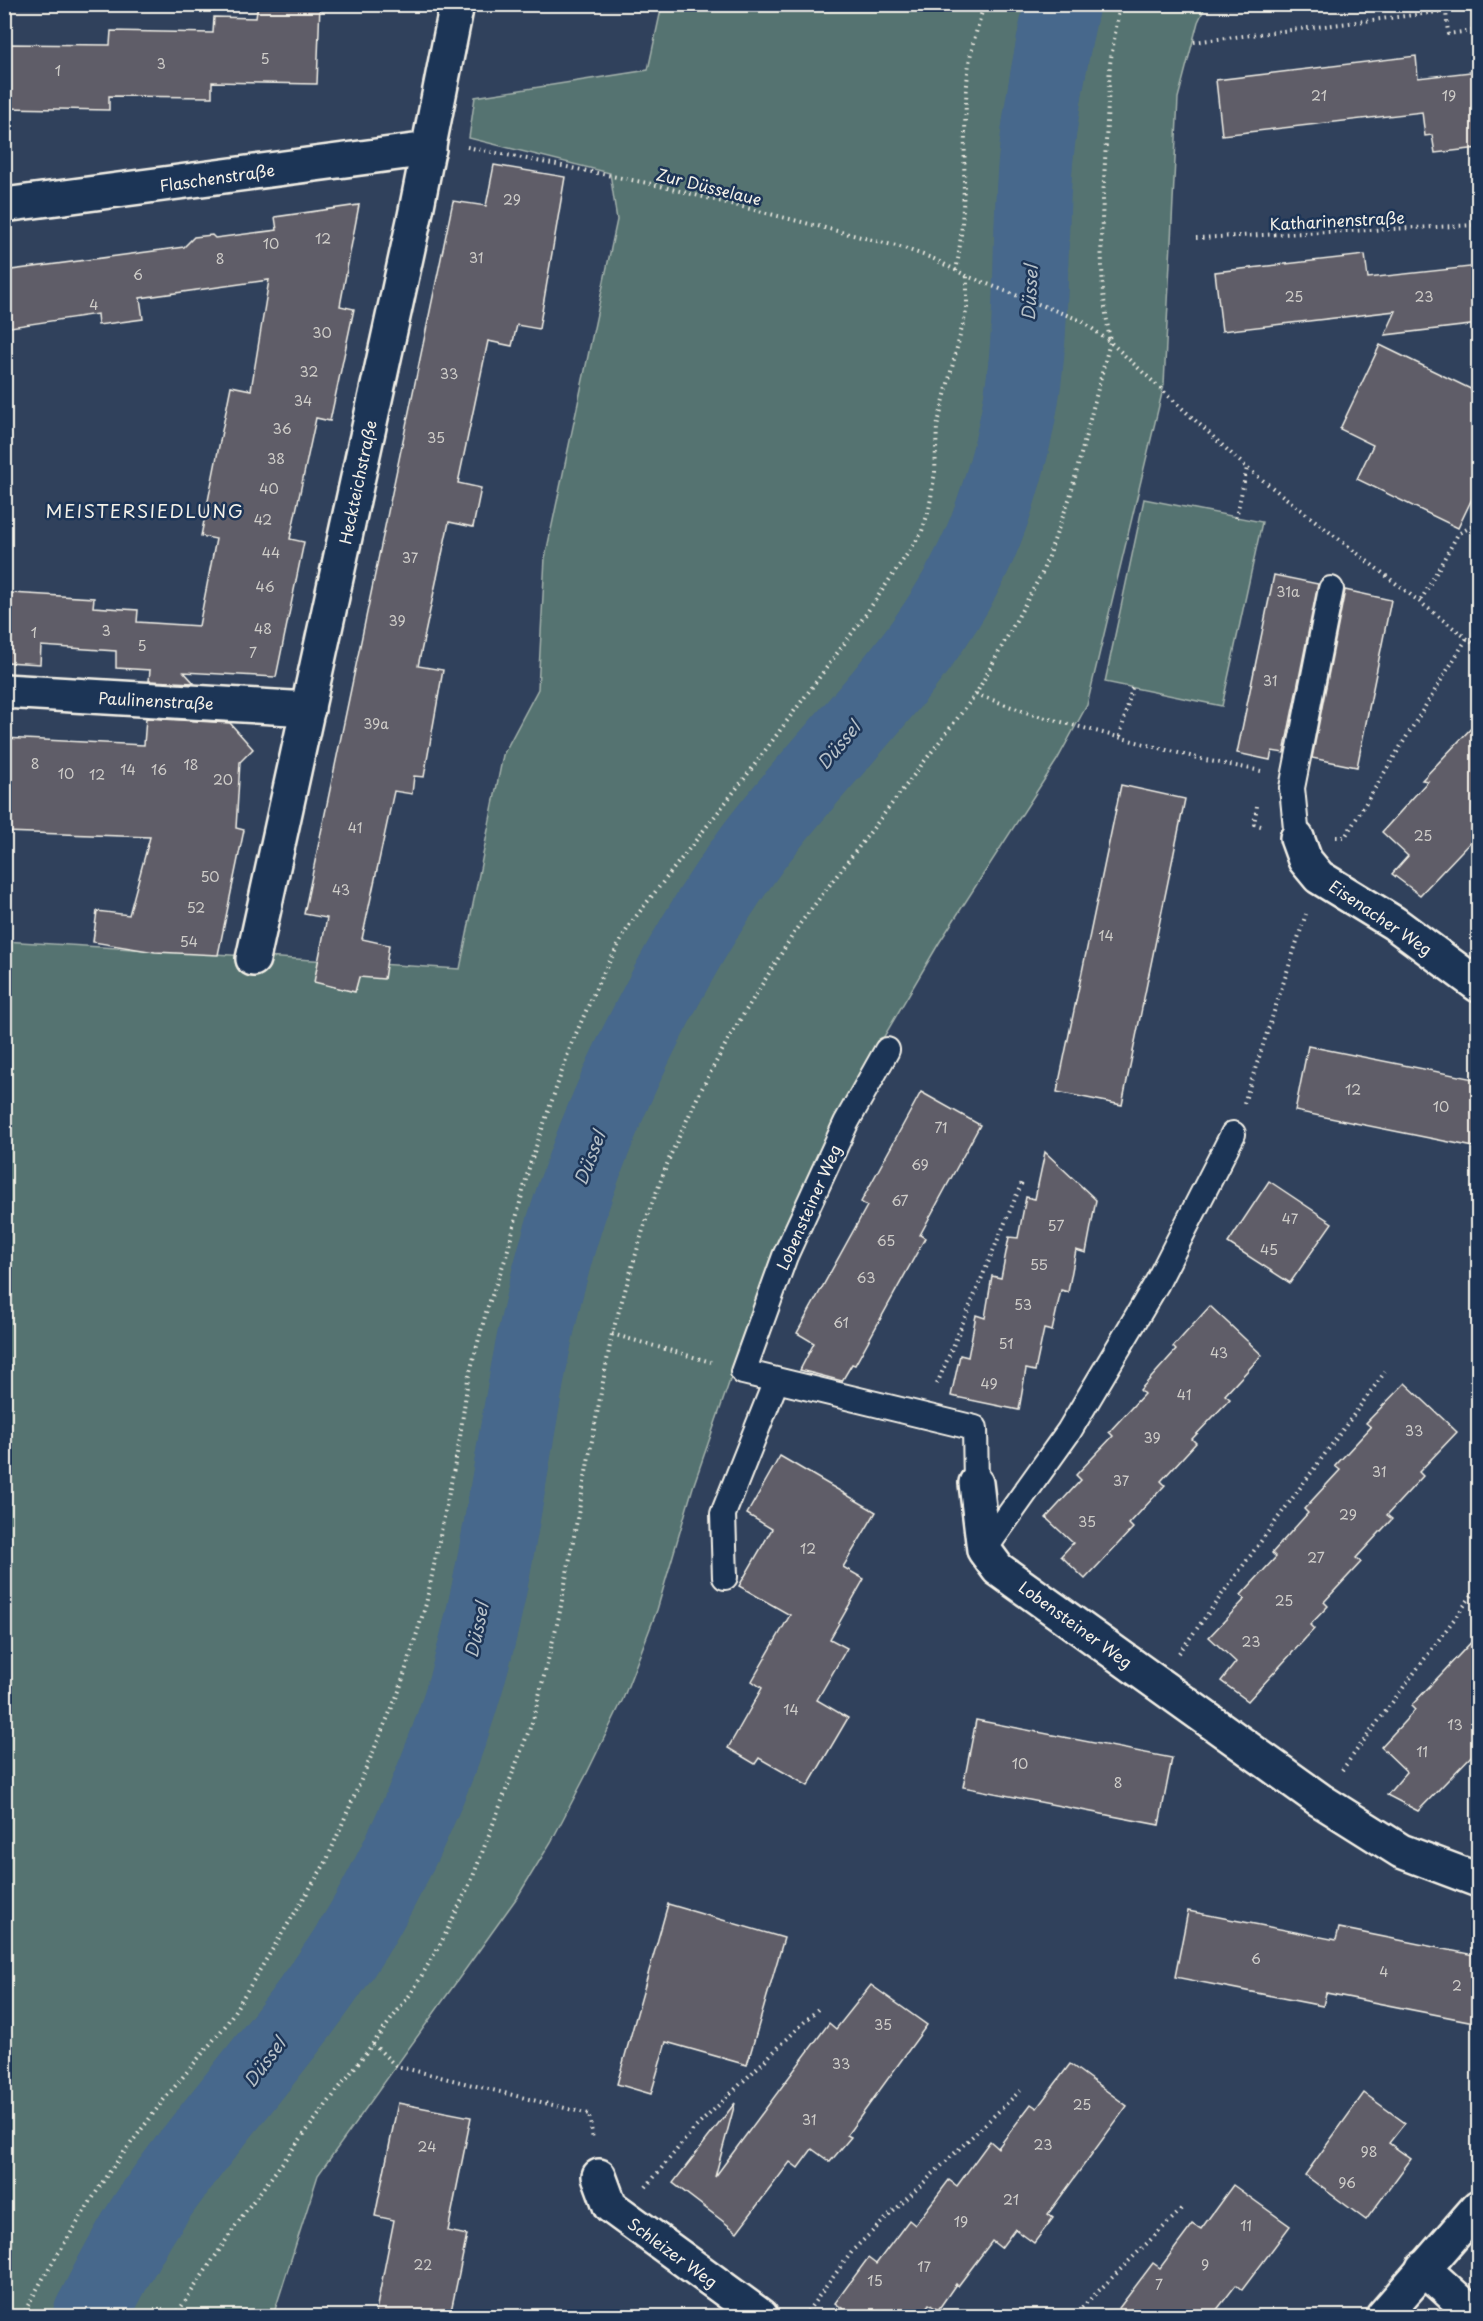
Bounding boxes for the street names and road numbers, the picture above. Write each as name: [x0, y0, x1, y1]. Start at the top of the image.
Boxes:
street label: Flaschenstraße: [158, 157, 276, 197]
street label: Zur Düsselaue: [654, 161, 764, 211]
street label: Katharinenstraße: [1269, 204, 1405, 236]
street label: Heckteichstraße: [332, 418, 382, 546]
street label: Paulinenstraße: [98, 685, 214, 715]
street label: Eisenacher Weg: [1325, 874, 1437, 960]
street label: Lobensteiner Weg: [770, 1140, 846, 1274]
street label: Lobensteiner Weg: [1014, 1575, 1138, 1673]
street label: Schleizer Weg: [623, 2211, 723, 2293]

